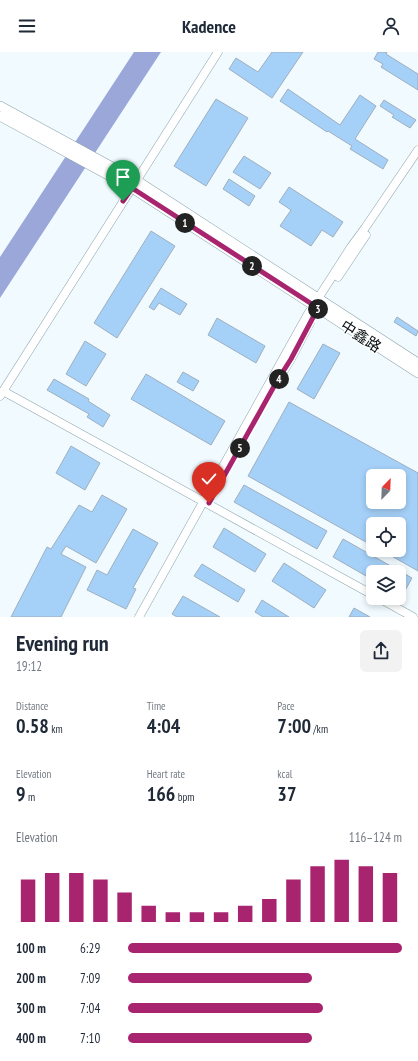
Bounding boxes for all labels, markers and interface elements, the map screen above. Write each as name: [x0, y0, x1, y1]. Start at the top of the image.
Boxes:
icon: menu: [16, 15, 38, 37]
text: Kadence: [182, 15, 236, 38]
icon: person: [380, 15, 402, 37]
pin: [106, 160, 140, 201]
icon: arrive: [112, 166, 134, 188]
pin: 1: [175, 213, 195, 233]
text: 1: [182, 216, 188, 230]
pin: 2: [242, 256, 262, 276]
text: 2: [249, 259, 255, 273]
pin: 3: [308, 299, 328, 319]
text: 3: [315, 302, 321, 316]
street label: 中鑫路: [337, 316, 385, 356]
pin: 4: [269, 369, 289, 389]
text: 4: [276, 372, 282, 386]
pin: 5: [230, 438, 250, 458]
text: 5: [237, 441, 243, 455]
pin: [192, 462, 226, 503]
icon: check: [198, 468, 220, 490]
north arrow: [366, 469, 406, 509]
map controls: [366, 469, 406, 605]
button: locate: [366, 517, 406, 557]
button: layers: [366, 565, 406, 605]
text: Evening run: [16, 629, 109, 657]
button: share: [360, 630, 402, 672]
text: 19:12: [16, 658, 42, 675]
text: Distance: [16, 699, 48, 713]
text: Time: [147, 699, 166, 713]
text: Pace: [277, 699, 295, 713]
text: 0.58: [16, 713, 49, 739]
text: 4:04: [147, 713, 180, 739]
text: 7:00: [277, 713, 311, 739]
text: km: [49, 722, 63, 736]
text: /km: [311, 722, 328, 736]
text: Elevation: [16, 767, 51, 781]
text: Heart rate: [147, 767, 185, 781]
text: kcal: [277, 767, 292, 781]
text: 9: [16, 781, 26, 807]
text: 166: [147, 781, 175, 807]
text: 37: [277, 781, 296, 807]
text: m: [26, 790, 35, 804]
text: bpm: [175, 790, 194, 804]
text: Elevation: [16, 829, 58, 846]
text: 116–124 m: [349, 829, 402, 846]
text: 100 m: [16, 940, 46, 957]
text: 6:29: [80, 940, 100, 957]
text: 200 m: [16, 970, 46, 987]
text: 7:09: [80, 970, 100, 987]
text: 300 m: [16, 1000, 46, 1017]
text: 7:04: [80, 1000, 100, 1017]
text: 400 m: [16, 1030, 46, 1047]
text: 7:10: [80, 1030, 100, 1047]

